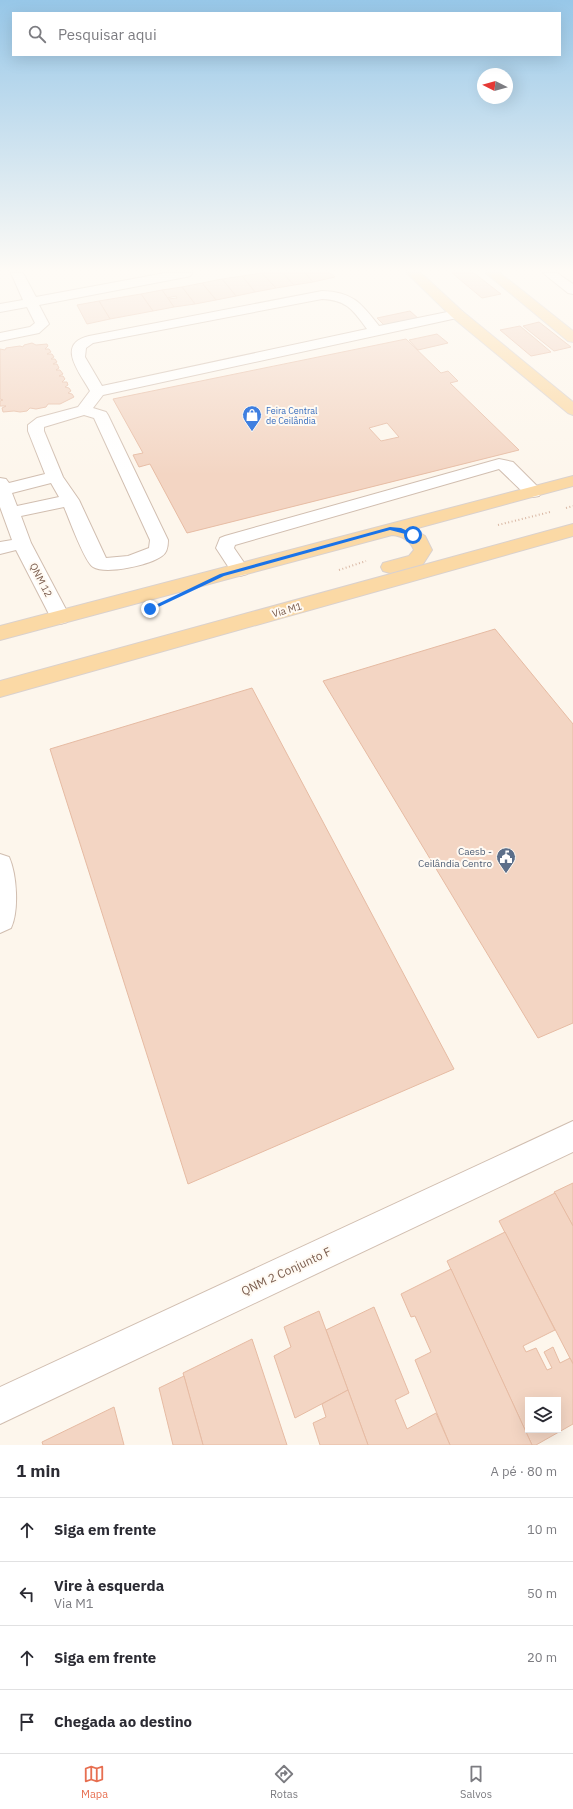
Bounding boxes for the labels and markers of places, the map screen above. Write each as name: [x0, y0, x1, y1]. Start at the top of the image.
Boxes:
shop icon: Feira Central de Ceilândia: [241, 404, 263, 432]
place label: Feira Central de Ceilândia: [266, 405, 318, 426]
place label: Caesb - Ceilândia Centro: [418, 845, 492, 870]
public building icon: Caesb - Ceilândia Centro: [495, 846, 517, 874]

